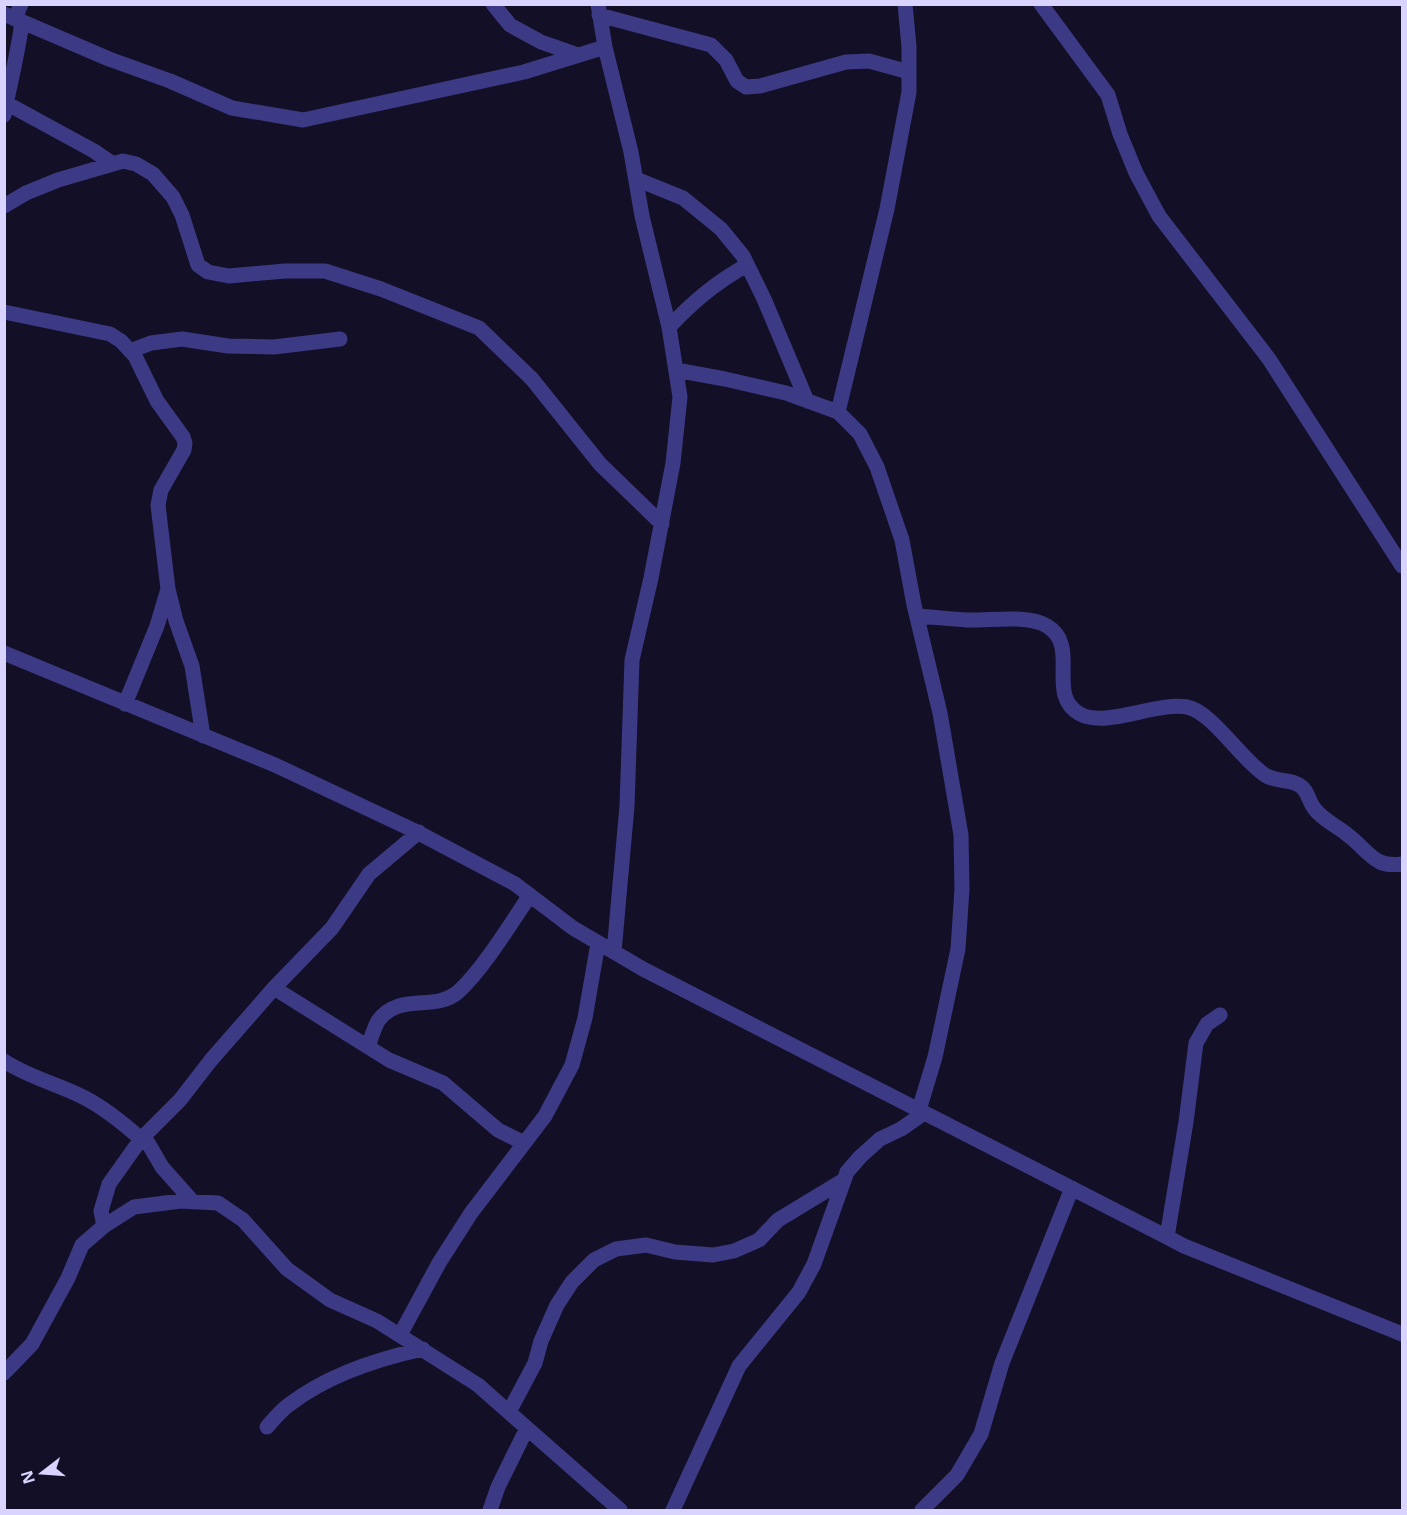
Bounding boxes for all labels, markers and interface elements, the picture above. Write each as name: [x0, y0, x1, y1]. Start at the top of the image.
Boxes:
north arrow: [12, 1443, 72, 1503]
text: N: [15, 1468, 40, 1487]

